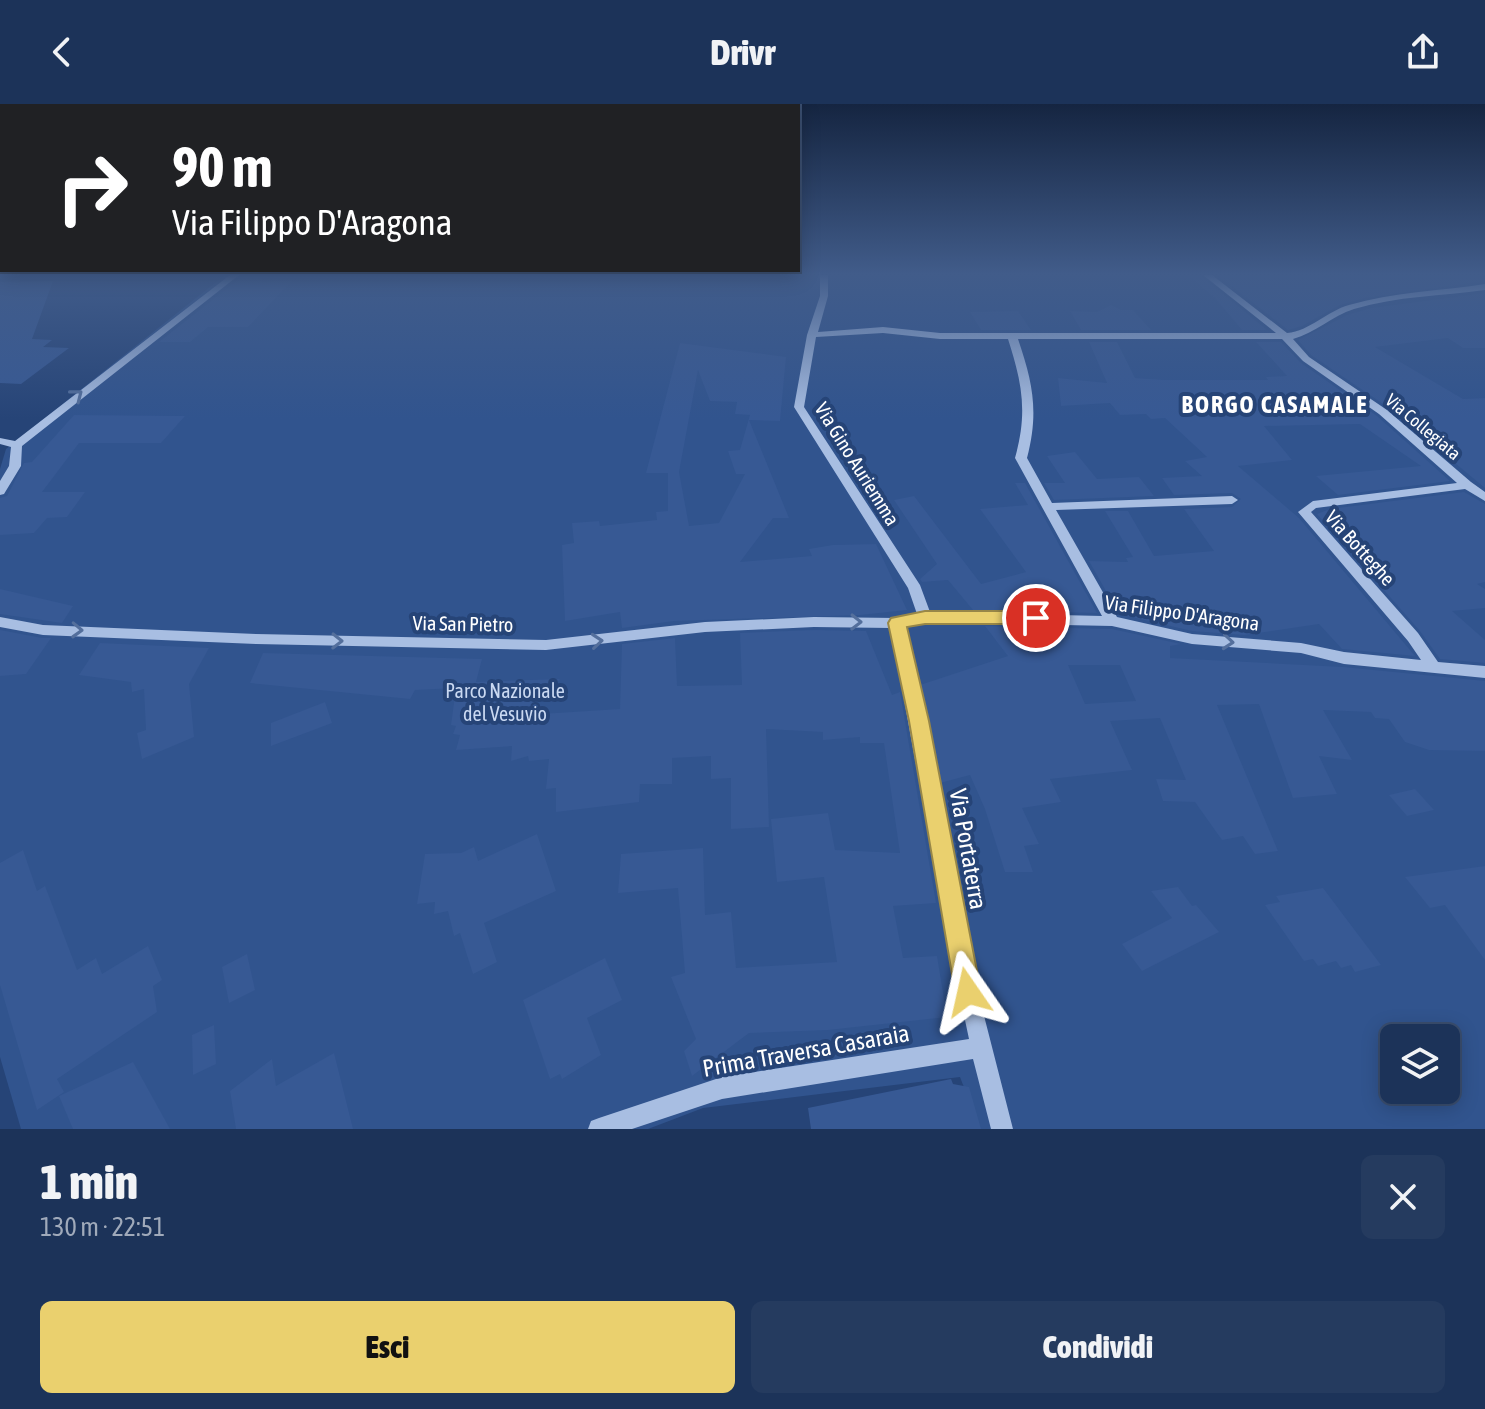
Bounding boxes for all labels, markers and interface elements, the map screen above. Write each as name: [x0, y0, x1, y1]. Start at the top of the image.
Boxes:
icon: back: [40, 30, 84, 74]
icon: share: [1401, 30, 1445, 74]
text: Drivr: [710, 31, 775, 73]
text: 90 m: [172, 135, 273, 199]
icon: right: [40, 136, 144, 240]
text: Via Filippo D'Aragona: [172, 201, 452, 243]
street label: Via Collegiata: [1381, 389, 1465, 464]
one-way arrow: [68, 391, 83, 405]
district label: BORGO CASAMALE: [1182, 391, 1368, 418]
street label: Via Gino Auriemma: [810, 398, 904, 529]
street label: Via Botteghe: [1321, 505, 1400, 590]
pin: [1002, 584, 1070, 652]
street label: Via Filippo D'Aragona: [1103, 590, 1261, 635]
icon: arrive: [1014, 596, 1058, 640]
street label: Via San Pietro: [412, 611, 514, 636]
one-way arrow: [850, 614, 863, 631]
one-way arrow: [71, 622, 84, 639]
one-way arrow: [331, 632, 344, 650]
one-way arrow: [591, 633, 604, 650]
one-way arrow: [1222, 633, 1235, 650]
park label: Parco Nazionale del Vesuvio: [445, 679, 565, 725]
street label: Via Portaterra: [945, 787, 992, 911]
position arrow: [926, 950, 1010, 1034]
street label: Prima Traversa Casaraia: [700, 1019, 911, 1082]
map controls: [1380, 1024, 1460, 1104]
button: layers: [1380, 1024, 1460, 1104]
text: 1 min: [40, 1154, 138, 1209]
button: close: [1361, 1155, 1445, 1239]
text: 130 m · 22:51: [40, 1212, 165, 1242]
button: Esci: [40, 1301, 735, 1393]
button: Condividi: [751, 1301, 1445, 1393]

